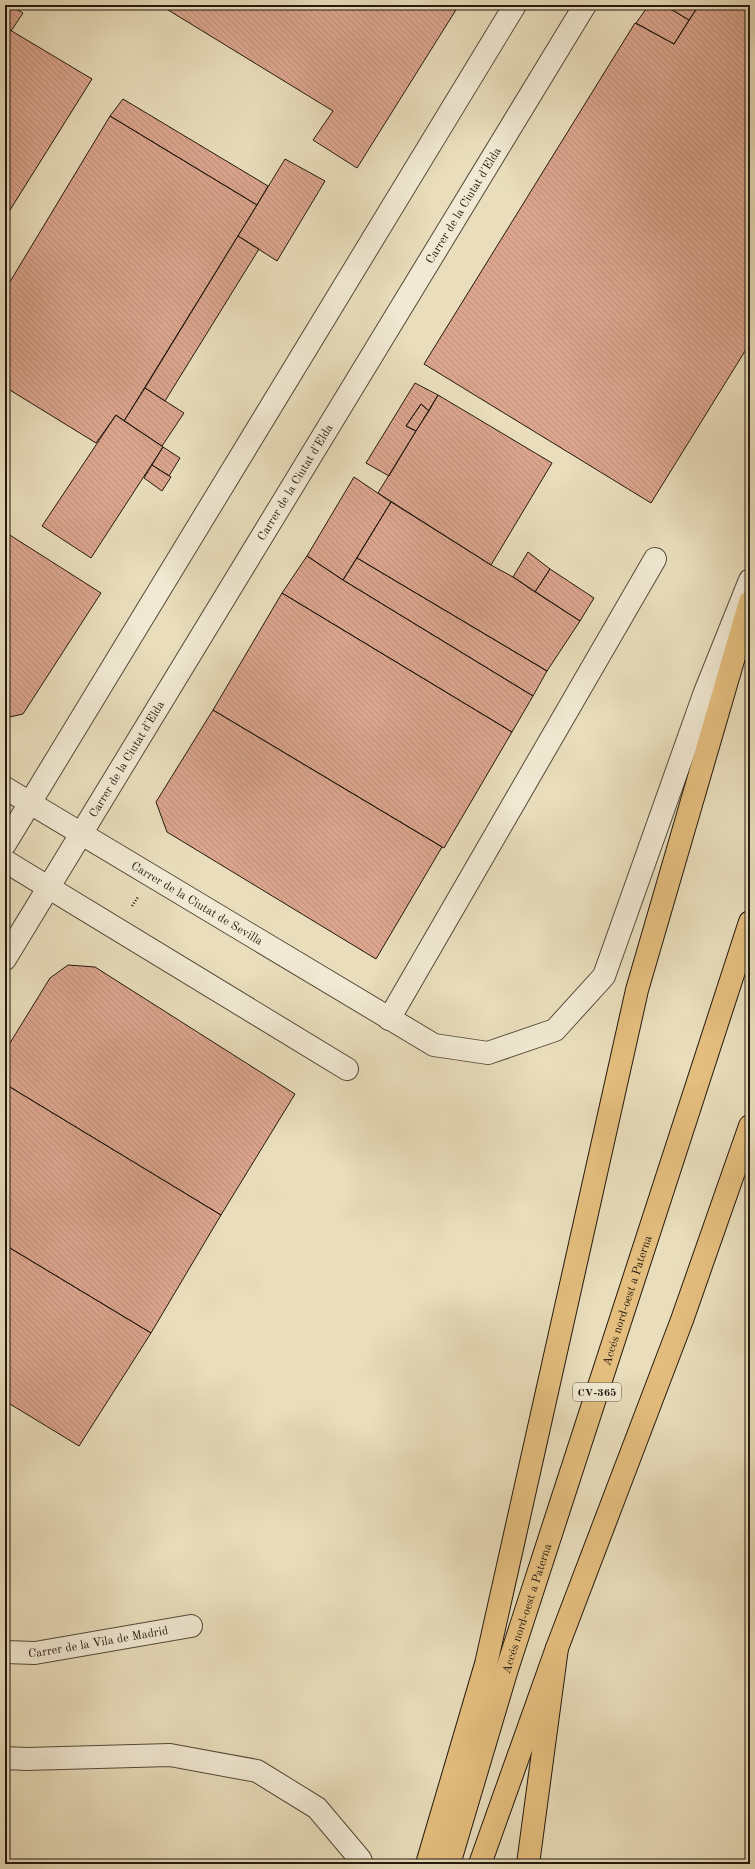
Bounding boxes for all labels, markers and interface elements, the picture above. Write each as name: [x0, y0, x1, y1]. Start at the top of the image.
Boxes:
street label: Carrer de la Ciutat d'Elda: [424, 146, 504, 266]
street label: Carrer de la Ciutat d'Elda: [256, 422, 336, 543]
street label: Carrer de la Ciutat d'Elda: [88, 699, 167, 820]
street label: Carrer de la Ciutat de Sevilla: [129, 860, 265, 948]
street label: Accés nord-oest a Paterna: [601, 1234, 655, 1367]
road number: CV-365: [573, 1383, 621, 1401]
street label: Accés nord-oest a Paterna: [501, 1542, 554, 1675]
street label: Carrer de la Vila de Madrid: [28, 1625, 169, 1660]

